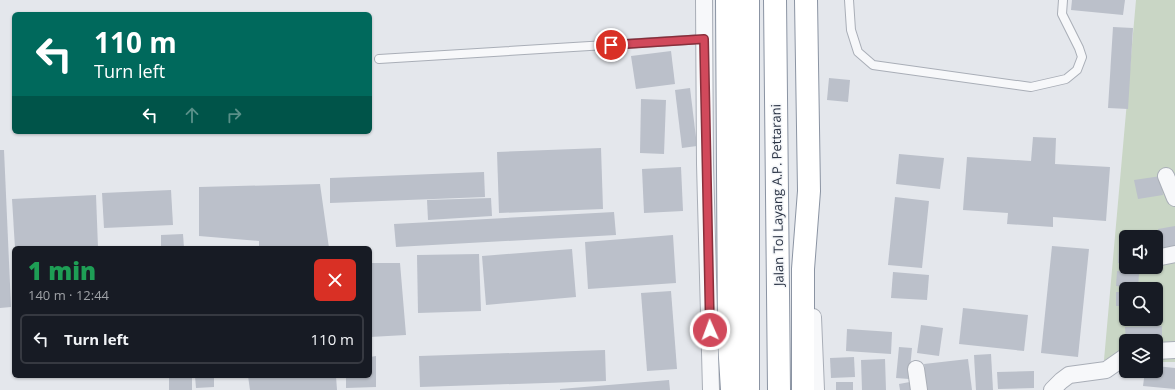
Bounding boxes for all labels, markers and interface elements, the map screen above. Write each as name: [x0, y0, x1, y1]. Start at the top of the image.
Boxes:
text: 110 m: [94, 23, 177, 61]
icon: left: [28, 28, 80, 80]
pin: [594, 28, 628, 62]
icon: arrive: [600, 34, 622, 56]
text: Turn left: [94, 59, 165, 83]
icon: left: [139, 104, 161, 126]
icon: ahead: [181, 104, 203, 126]
icon: right: [223, 104, 245, 126]
street label: Jalan Tol Layang A.P. Pettarani: [766, 104, 788, 288]
map controls: [1119, 230, 1163, 378]
button: sound: [1119, 230, 1163, 274]
text: 1 min: [28, 254, 96, 287]
button: close: [314, 259, 356, 301]
button: search: [1119, 282, 1163, 326]
text: 140 m · 12:44: [28, 286, 109, 304]
position arrow: [689, 309, 731, 351]
icon: left: [30, 328, 52, 350]
text: Turn left: [64, 329, 129, 349]
text: 110 m: [310, 329, 354, 349]
button: layers: [1119, 334, 1163, 378]

